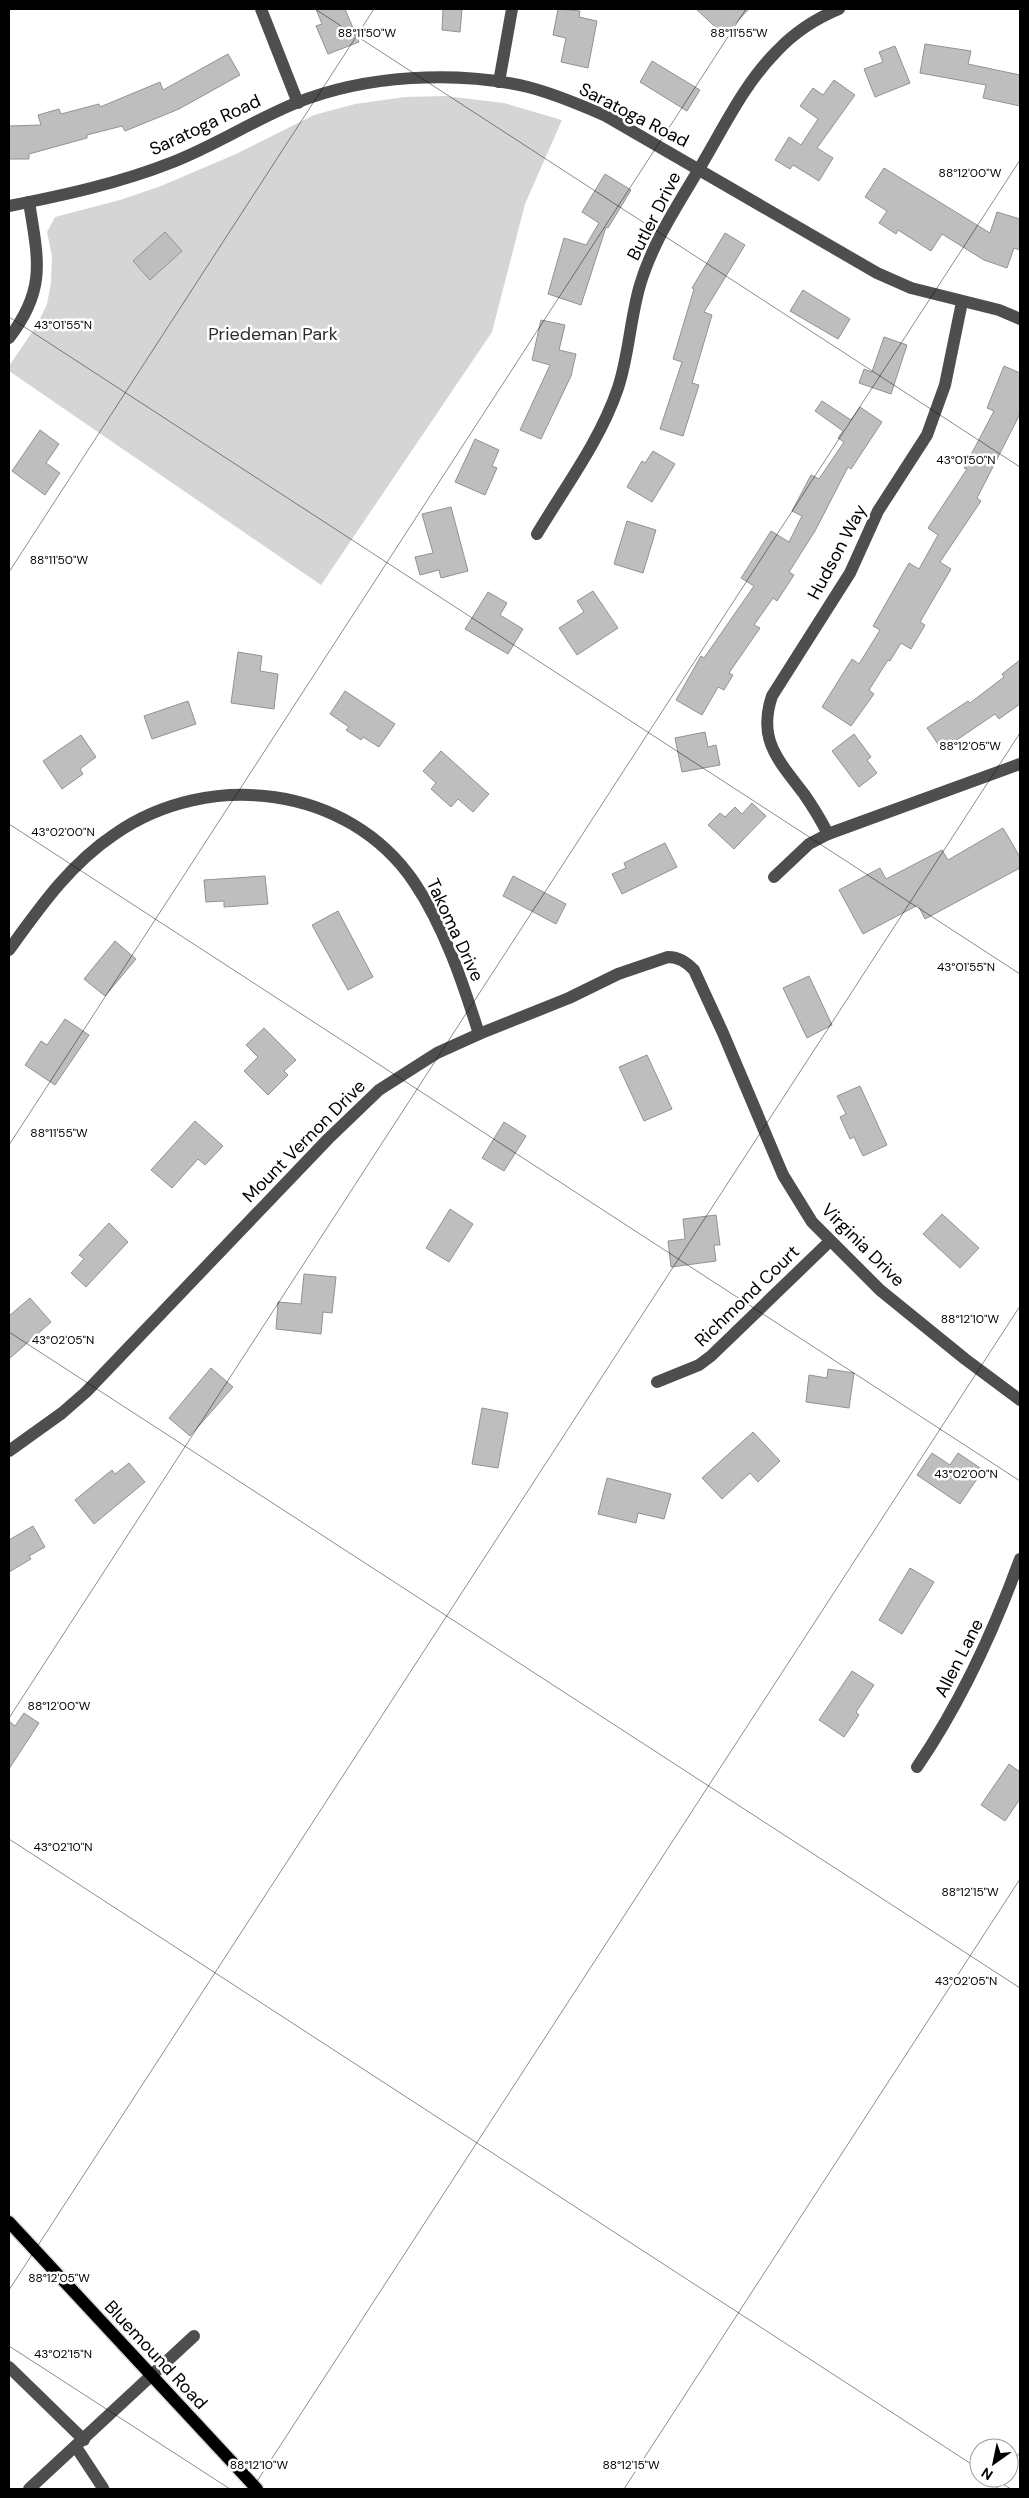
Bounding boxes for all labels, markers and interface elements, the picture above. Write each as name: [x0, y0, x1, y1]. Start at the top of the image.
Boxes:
text: 88°11'50"W: [338, 25, 397, 41]
text: 88°11'55"W: [710, 25, 768, 41]
street label: Saratoga Road: [575, 77, 693, 153]
street label: Saratoga Road: [146, 89, 264, 161]
text: 88°12'00"W: [939, 165, 1002, 181]
street label: Butler Drive: [621, 168, 687, 264]
text: 43°01'55"N: [34, 317, 92, 333]
park label: Priedeman Park: [208, 322, 338, 346]
text: 43°01'50"N: [936, 452, 996, 468]
street label: Hudson Way: [802, 500, 872, 604]
text: 88°11'50"W: [30, 552, 89, 568]
text: 88°12'05"W: [939, 738, 1001, 754]
text: 43°02'00"N: [31, 824, 95, 840]
street label: Takoma Drive: [421, 875, 489, 985]
text: 43°01'55"N: [937, 959, 995, 975]
street label: Mount Vernon Drive: [237, 1074, 371, 1208]
text: 88°11'55"W: [30, 1125, 88, 1141]
street label: Virginia Drive: [816, 1198, 910, 1292]
street label: Richmond Court: [690, 1240, 804, 1352]
text: 88°12'10"W: [941, 1311, 1000, 1327]
text: 43°02'05"N: [32, 1332, 94, 1348]
text: 43°02'00"N: [934, 1466, 998, 1482]
street label: Allen Lane: [929, 1615, 989, 1701]
text: 88°12'00"W: [28, 1698, 91, 1714]
text: 43°02'10"N: [33, 1839, 93, 1855]
text: 88°12'15"W: [941, 1884, 999, 1900]
text: 43°02'05"N: [935, 1973, 997, 1989]
text: 88°12'05"W: [28, 2270, 90, 2286]
street label: Bluemound Road: [99, 2295, 213, 2415]
text: 43°02'15"N: [34, 2346, 92, 2362]
north arrow: [969, 2438, 1019, 2488]
text: 88°12'10"W: [230, 2457, 289, 2473]
text: 88°12'15"W: [602, 2457, 660, 2473]
text: N: [978, 2464, 996, 2484]

